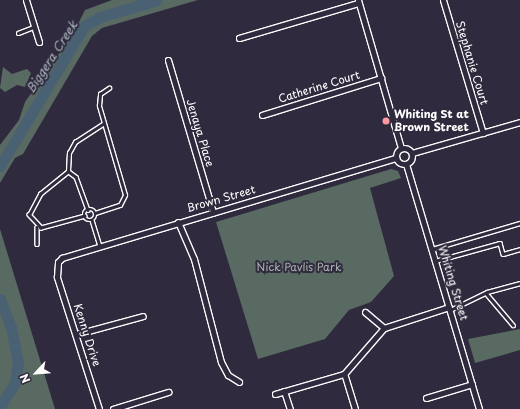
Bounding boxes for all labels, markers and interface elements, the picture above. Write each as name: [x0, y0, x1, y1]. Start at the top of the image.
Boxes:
water label: Biggera Creek: [23, 18, 81, 96]
street label: Stephanie Court: [453, 19, 491, 107]
street label: Catherine Court: [276, 68, 362, 106]
street label: Jenaya Place: [183, 98, 217, 168]
place label: Whiting St at Brown Street: [394, 108, 469, 134]
marker: Whiting St at Brown Street: [381, 116, 391, 126]
street label: Brown Street: [185, 183, 257, 215]
street label: Whiting Street: [435, 244, 471, 322]
park label: Nick Pavlis Park: [256, 260, 342, 274]
street label: Kenny Drive: [71, 302, 103, 368]
north arrow: [16, 353, 56, 393]
text: N: [15, 371, 34, 386]

